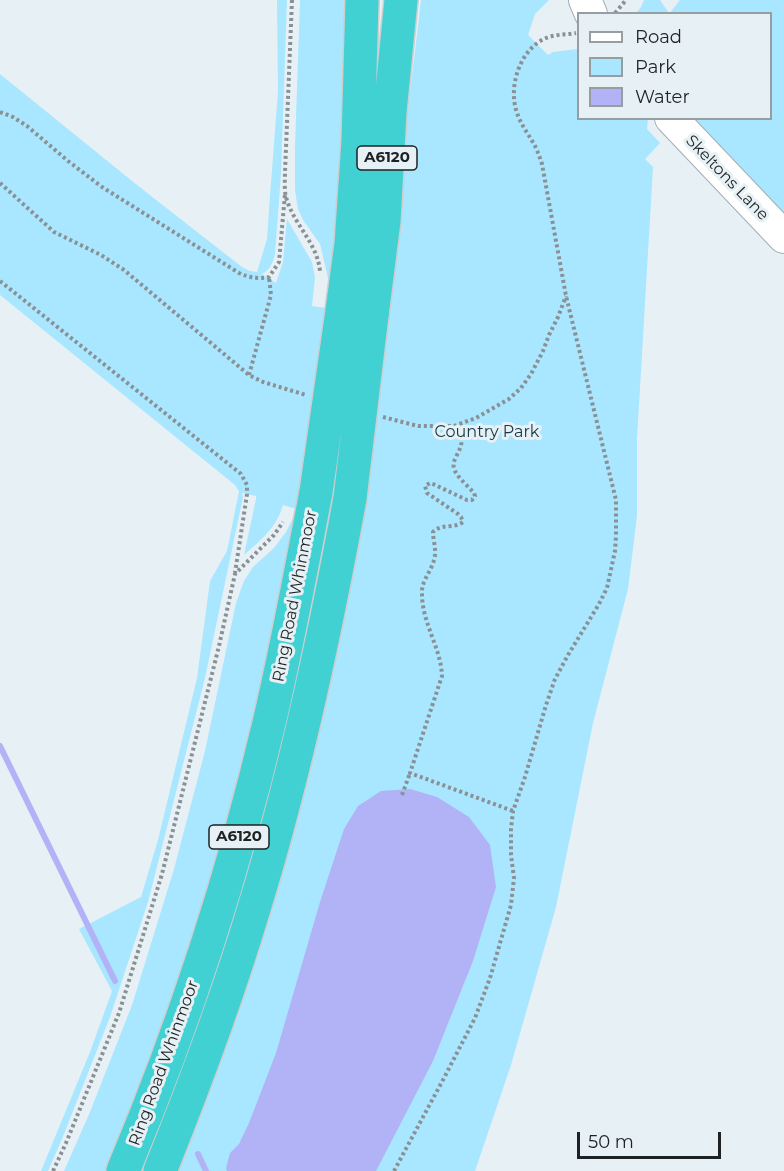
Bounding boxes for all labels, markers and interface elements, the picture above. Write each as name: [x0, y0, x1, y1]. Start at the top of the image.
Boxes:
legend: [577, 12, 772, 120]
text: Road: [635, 26, 682, 48]
text: Park: [635, 56, 676, 78]
text: Water: [635, 86, 690, 108]
street label: Skeltons Lane: [681, 131, 773, 225]
road number: A6120: [357, 146, 417, 170]
park label: Country Park: [435, 422, 539, 442]
street label: Ring Road Whinmoor: [269, 508, 321, 684]
road number: A6120: [209, 825, 269, 849]
street label: Ring Road Whinmoor: [125, 978, 203, 1148]
scale bar: [580, 1120, 724, 1158]
text: 50 m: [588, 1131, 634, 1153]

